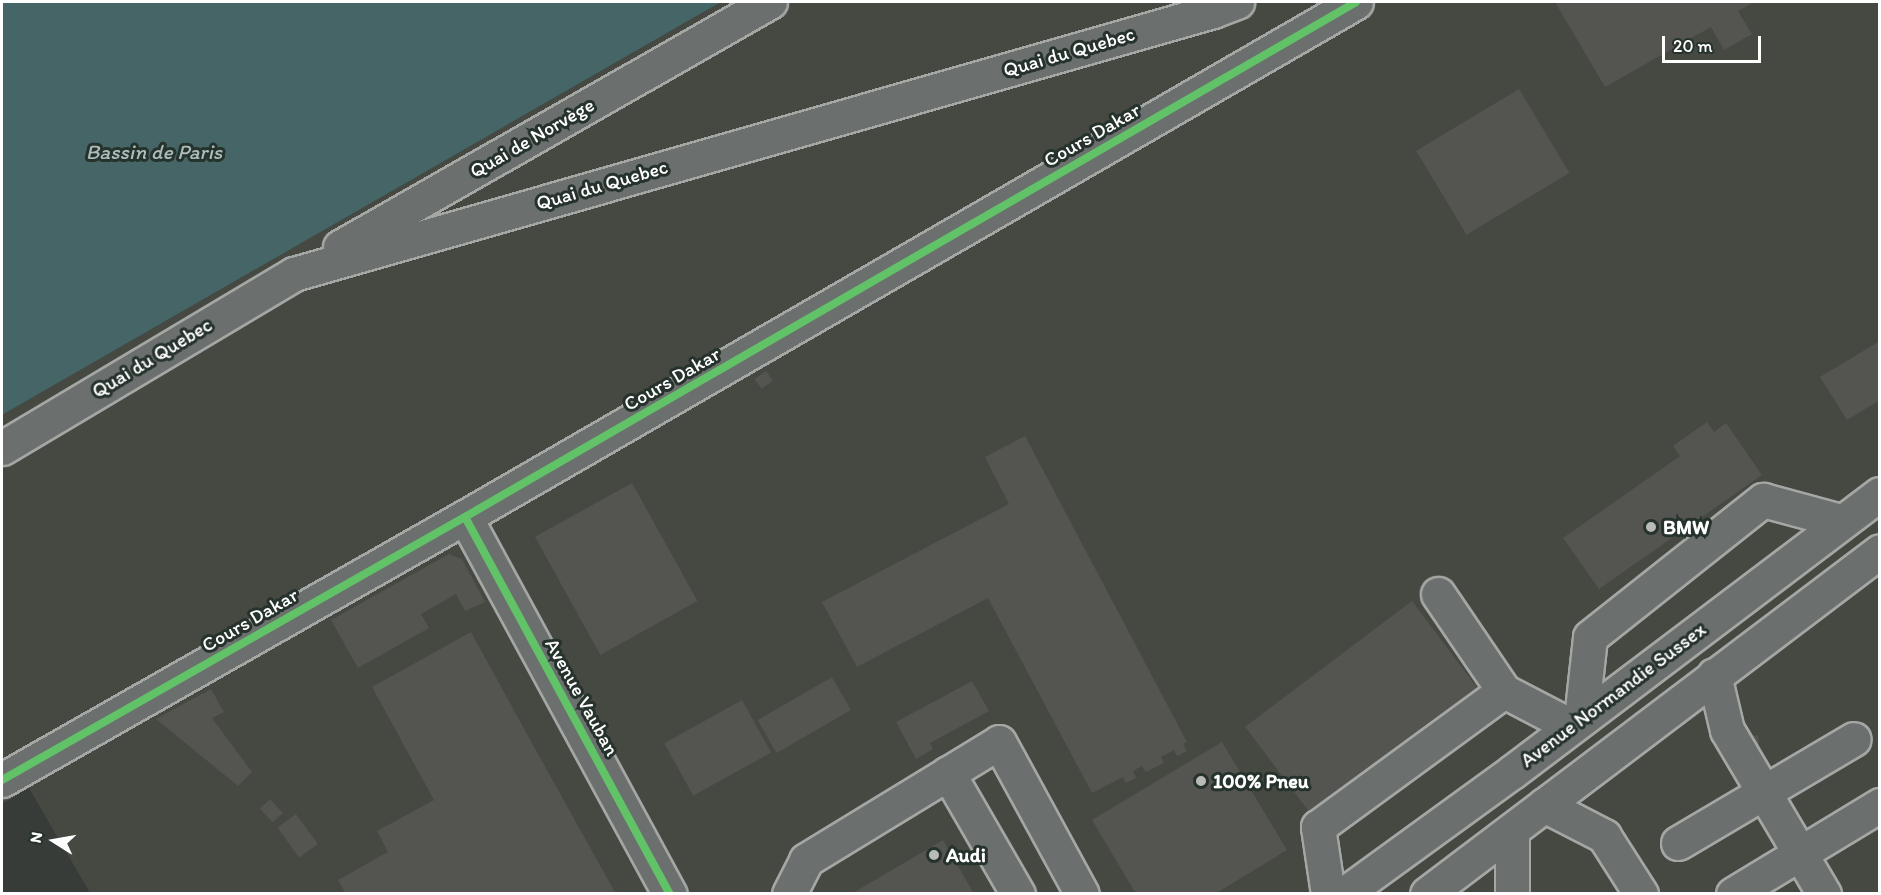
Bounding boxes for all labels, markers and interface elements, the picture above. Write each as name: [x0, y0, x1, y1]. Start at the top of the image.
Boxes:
street label: Quai du Quebec: [1000, 22, 1138, 82]
scale bar: [1665, 24, 1764, 62]
text: 20 m: [1673, 35, 1713, 57]
street label: Quai de Norvège: [465, 93, 599, 183]
street label: Cours Dakar: [1040, 98, 1144, 172]
water label: Bassin de Paris: [86, 139, 222, 165]
street label: Quai du Quebec: [533, 155, 671, 215]
street label: Quai du Quebec: [88, 313, 216, 403]
street label: Cours Dakar: [620, 342, 724, 416]
place label: BMW: [1663, 515, 1709, 539]
marker: BMW: [1644, 520, 1658, 534]
street label: Cours Dakar: [198, 583, 302, 657]
street label: Avenue Normandie Sussex: [1516, 618, 1710, 772]
street label: Avenue Vauban: [540, 634, 624, 760]
place label: 100% Pneu: [1213, 769, 1309, 793]
marker: 100% Pneu: [1194, 774, 1208, 788]
north arrow: [24, 811, 84, 871]
text: N: [25, 830, 46, 845]
place label: Audi: [946, 843, 986, 867]
marker: Audi: [927, 848, 941, 862]

